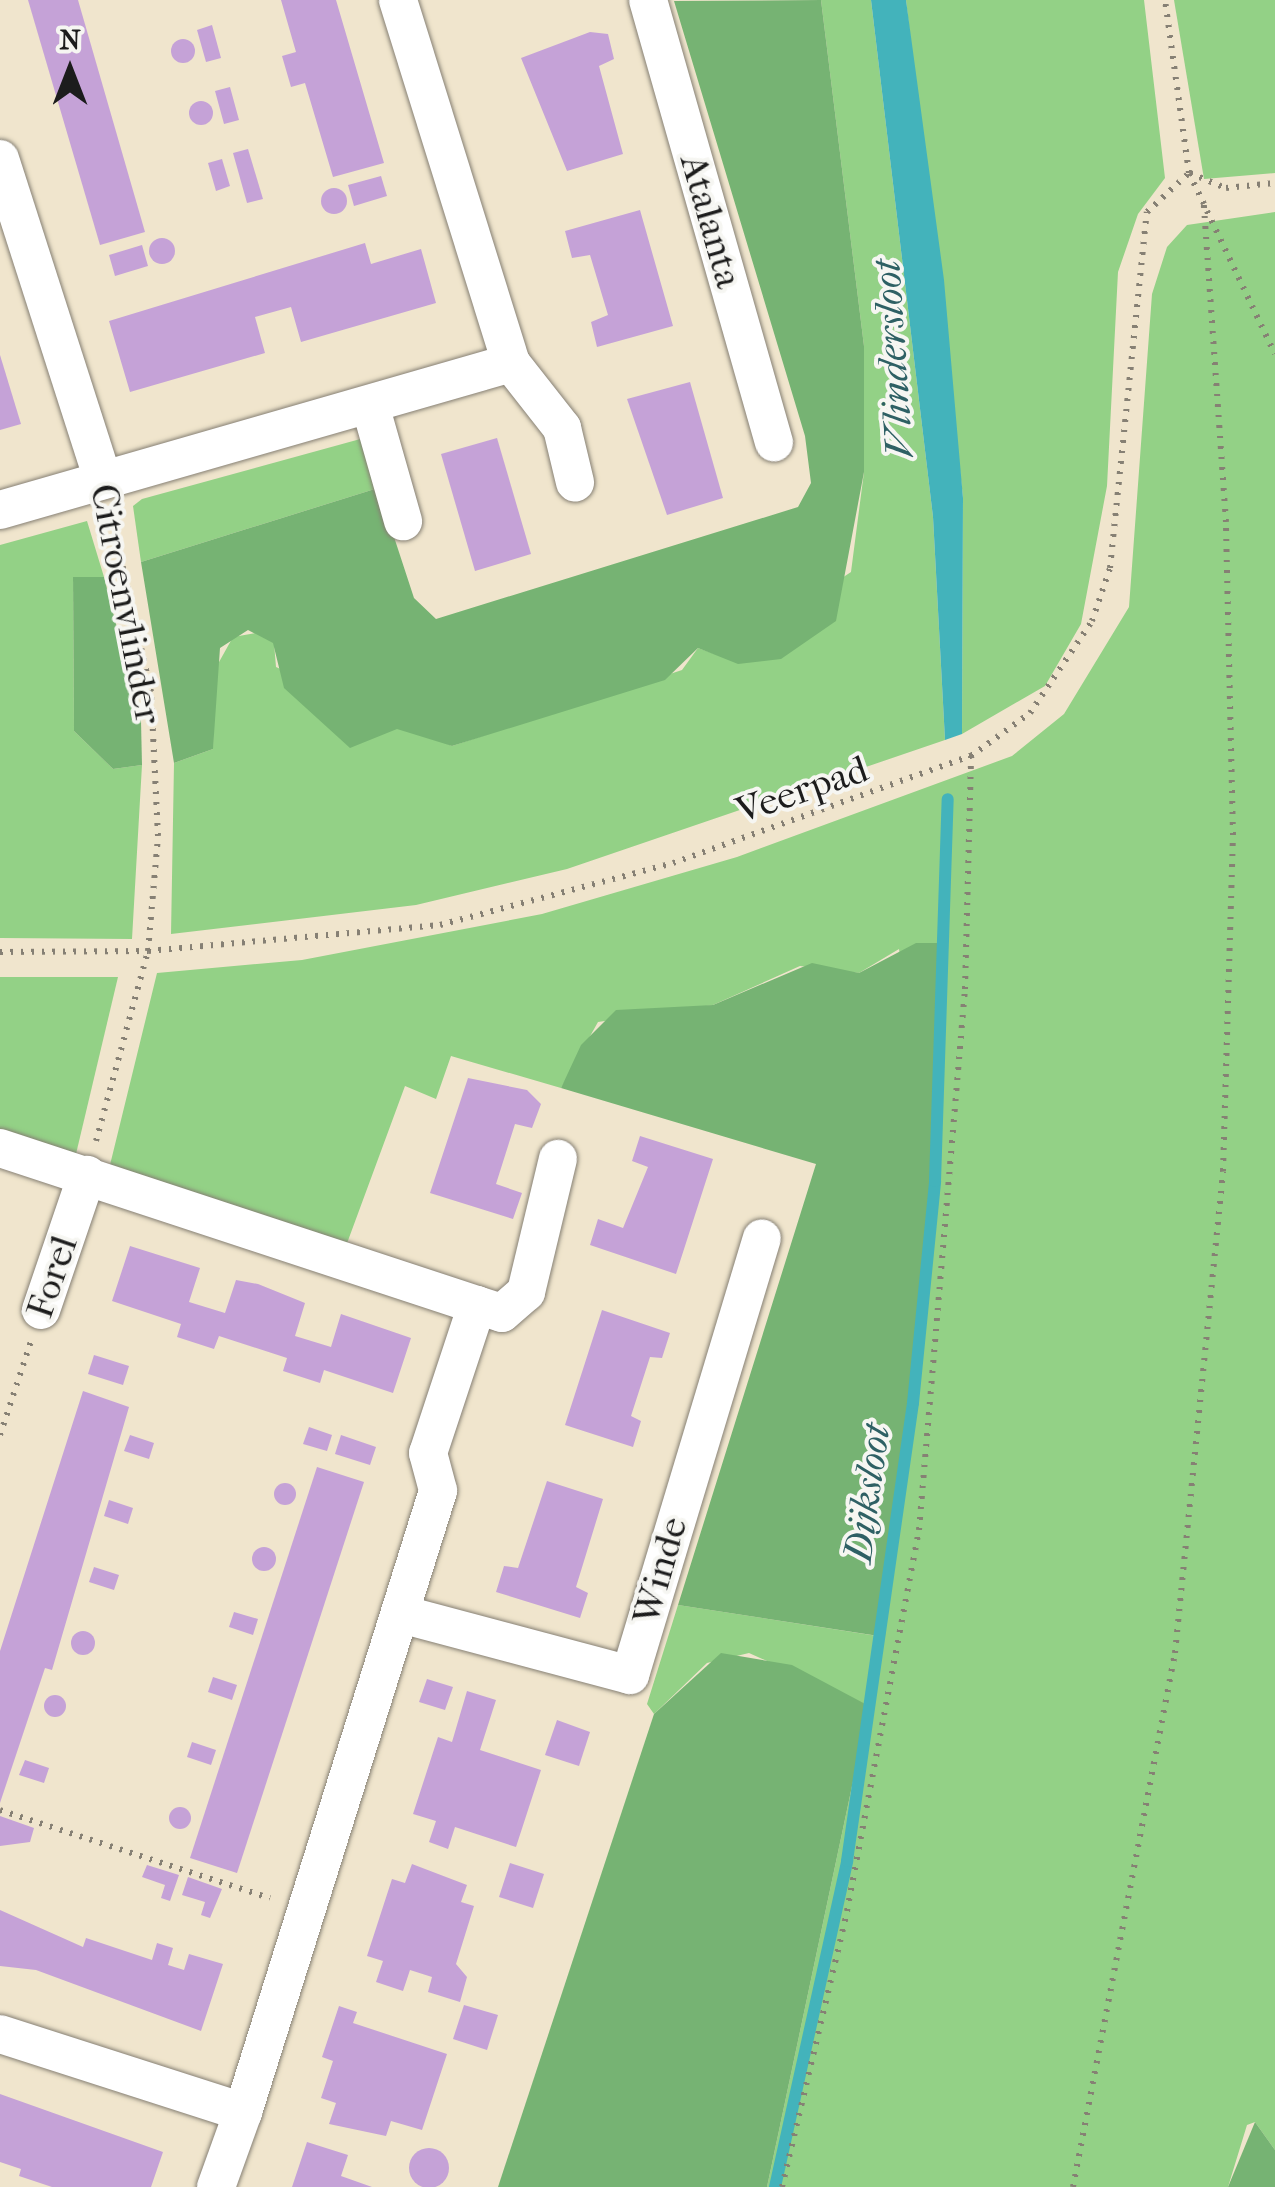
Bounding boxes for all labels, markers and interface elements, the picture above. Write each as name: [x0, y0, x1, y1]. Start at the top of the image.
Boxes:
north arrow: [20, 20, 120, 120]
text: N: [59, 23, 81, 56]
street label: Atalanta: [670, 149, 752, 293]
water label: Vlindersloot: [862, 258, 924, 460]
street label: Citroenvlinder: [80, 480, 172, 728]
street label: Veerpad: [730, 746, 874, 834]
street label: Forel: [17, 1230, 87, 1324]
water label: Dijksloot: [834, 1421, 900, 1565]
street label: Winde: [623, 1512, 697, 1630]

